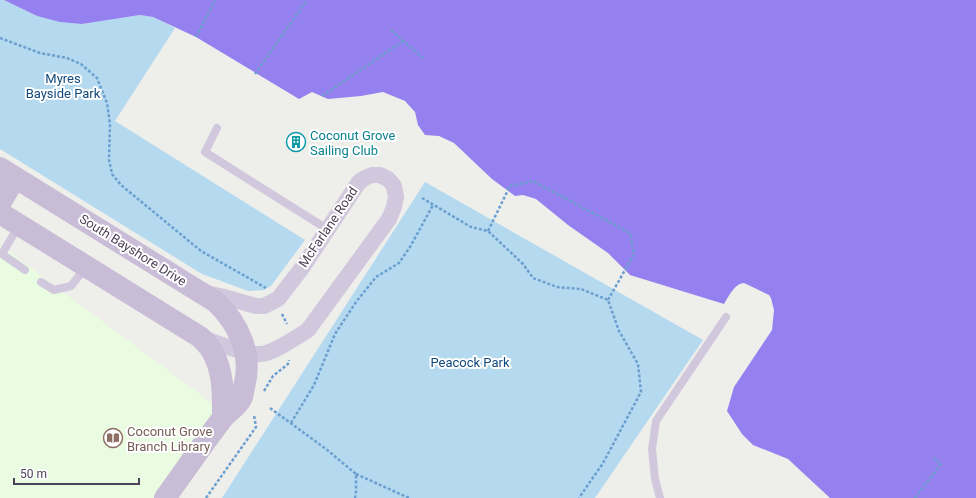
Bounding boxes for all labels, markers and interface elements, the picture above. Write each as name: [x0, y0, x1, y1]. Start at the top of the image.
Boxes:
park label: Myres Bayside Park: [26, 71, 101, 101]
place label: Coconut Grove Sailing Club: [310, 128, 396, 158]
building icon: Coconut Grove Sailing Club: [285, 131, 307, 153]
street label: McFarlane Road: [296, 184, 360, 270]
street label: South Bayshore Drive: [77, 211, 189, 289]
park label: Peacock Park: [430, 355, 510, 370]
place label: Coconut Grove Branch Library: [127, 424, 213, 454]
library icon: Coconut Grove Branch Library: [102, 427, 124, 449]
scale bar: [14, 460, 139, 486]
text: 50 m: [20, 467, 47, 481]

